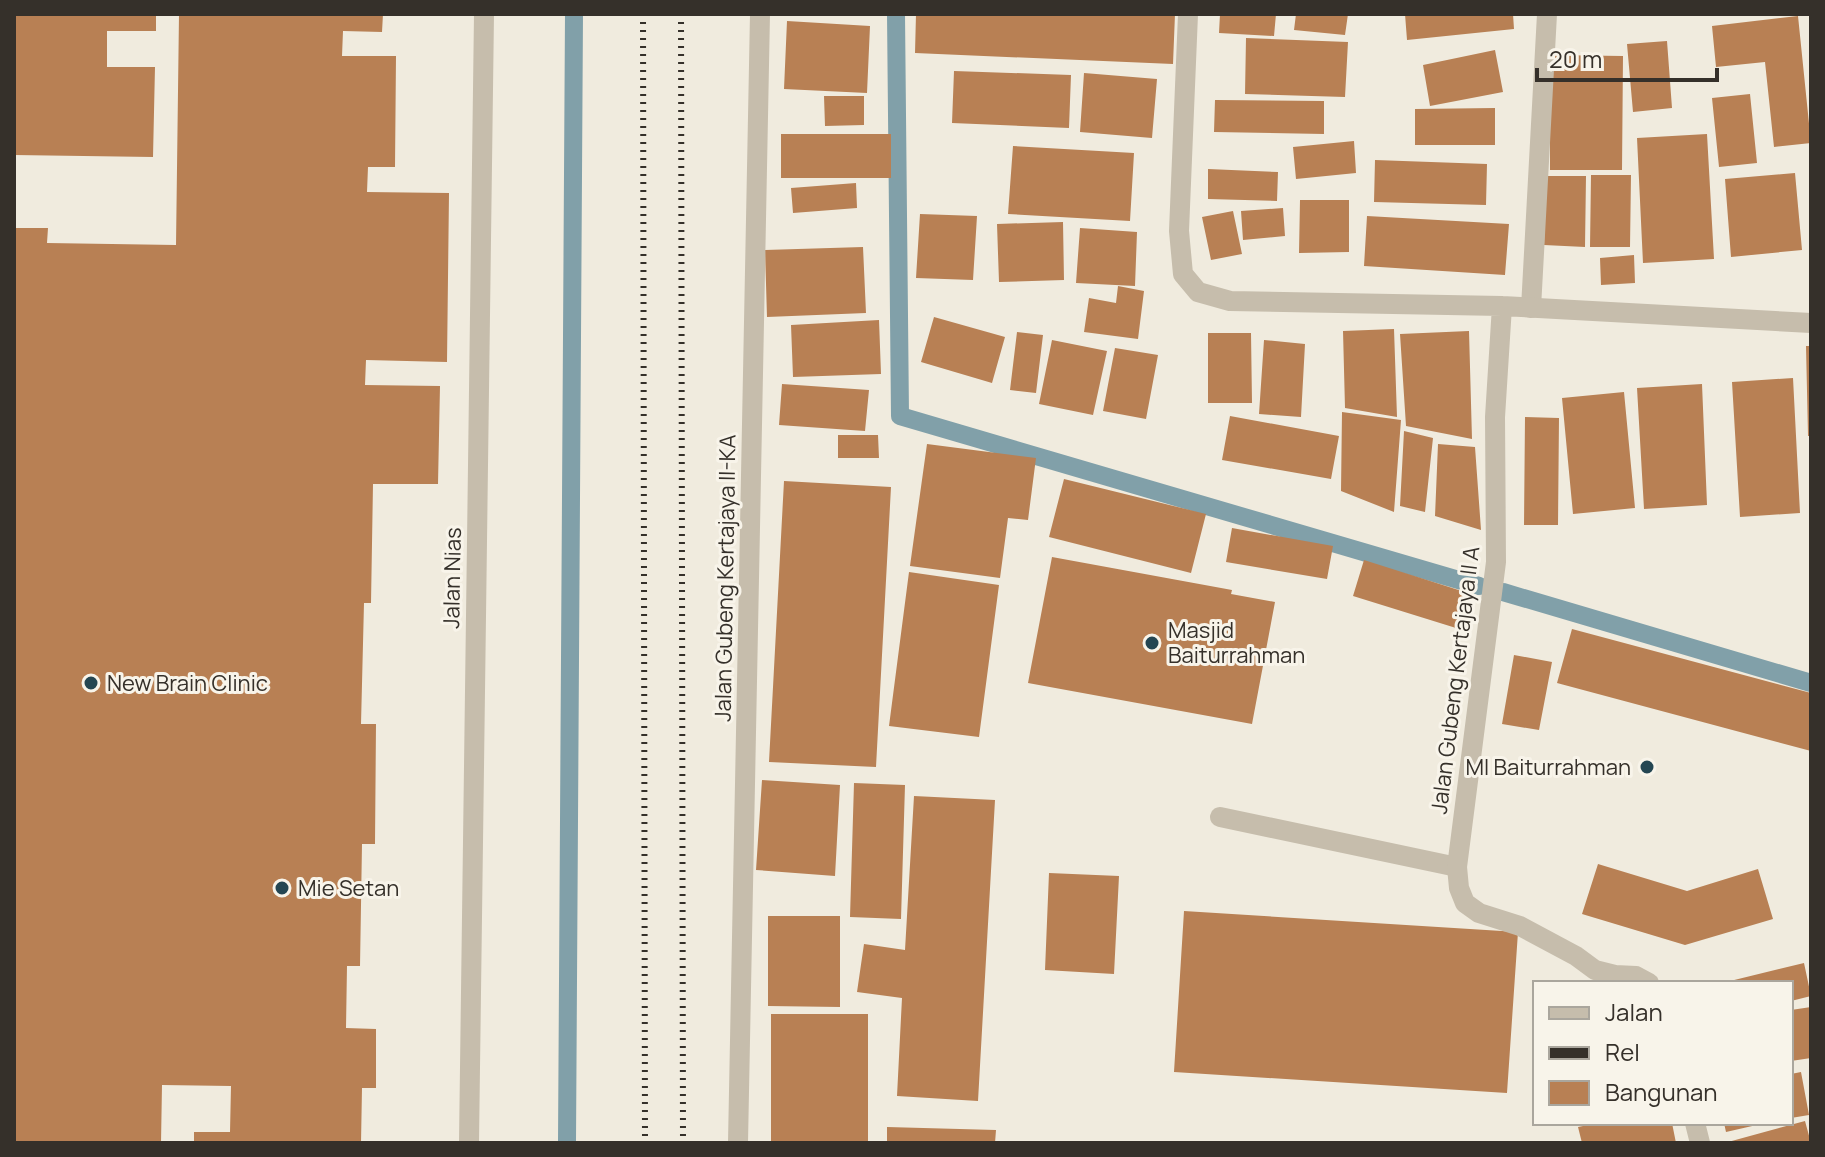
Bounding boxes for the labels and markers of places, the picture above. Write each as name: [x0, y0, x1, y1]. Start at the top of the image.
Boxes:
place label: Masjid Baiturrahman: [1168, 615, 1305, 670]
marker: Masjid Baiturrahman: [1143, 634, 1161, 652]
place label: New Brain Clinic: [107, 668, 268, 698]
marker: New Brain Clinic: [82, 674, 100, 692]
place label: MI Baiturrahman: [1466, 752, 1631, 782]
marker: MI Baiturrahman: [1638, 758, 1656, 776]
place label: Mie Setan: [298, 873, 399, 903]
marker: Mie Setan: [273, 879, 291, 897]

